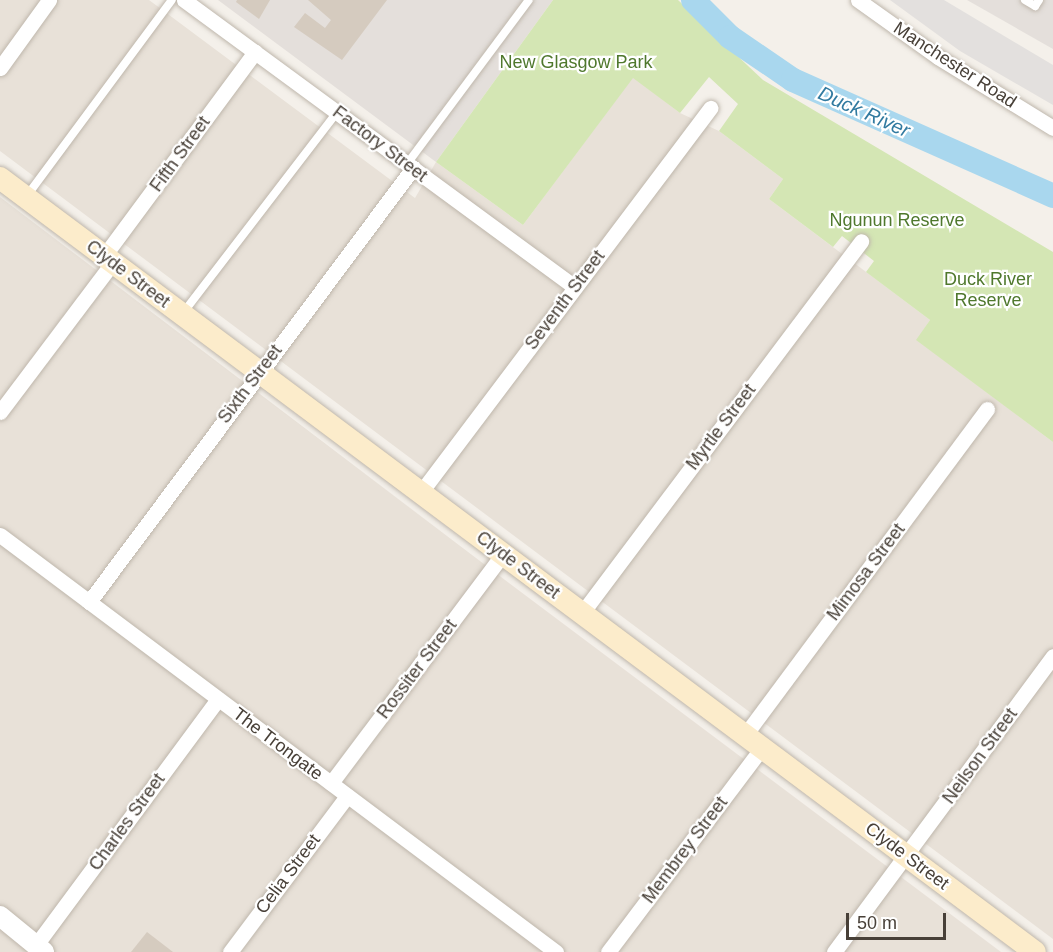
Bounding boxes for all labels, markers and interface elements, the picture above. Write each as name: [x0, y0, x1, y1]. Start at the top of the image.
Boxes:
street label: Manchester Road: [890, 17, 1020, 113]
park label: New Glasgow Park: [499, 51, 653, 73]
water label: Duck River: [814, 81, 914, 143]
street label: Factory Street: [328, 101, 432, 187]
street label: Fifth Street: [145, 112, 215, 196]
park label: Ngunun Reserve: [829, 209, 965, 231]
street label: Clyde Street: [82, 236, 174, 312]
street label: Seventh Street: [521, 246, 609, 354]
park label: Duck River Reserve: [944, 269, 1032, 312]
street label: Sixth Street: [213, 340, 287, 428]
street label: Myrtle Street: [682, 380, 760, 474]
street label: Mimosa Street: [822, 519, 910, 625]
street label: Clyde Street: [472, 527, 564, 603]
street label: Rossiter Street: [373, 615, 461, 723]
street label: The Trongate: [229, 703, 327, 785]
street label: Neilson Street: [938, 704, 1022, 808]
street label: Charles Street: [84, 769, 170, 875]
street label: Membrey Street: [638, 792, 732, 908]
street label: Clyde Street: [861, 818, 953, 894]
street label: Celia Street: [251, 830, 325, 918]
scale bar: [849, 901, 950, 939]
text: 50 m: [857, 913, 897, 933]

